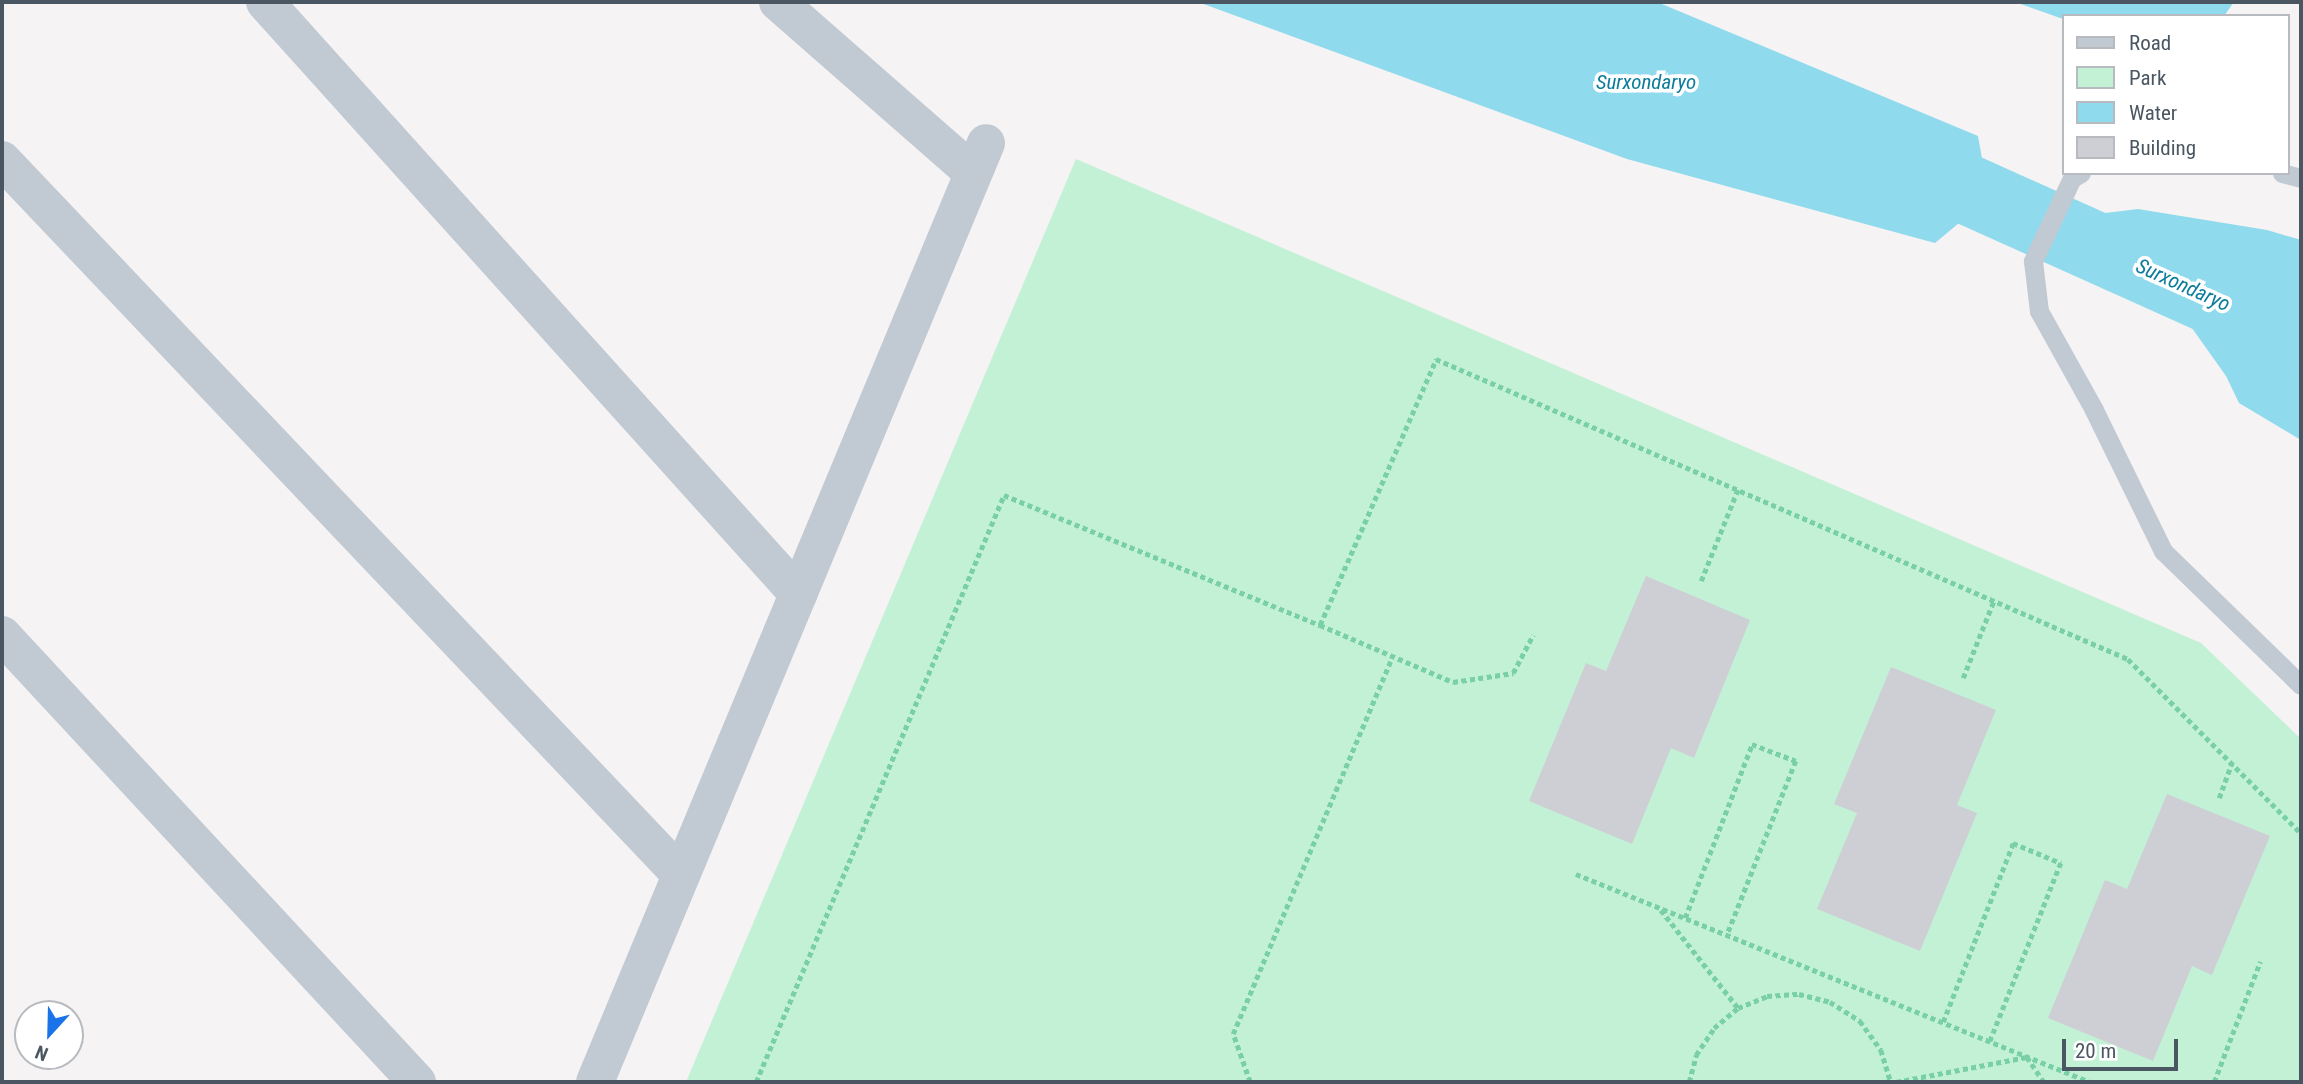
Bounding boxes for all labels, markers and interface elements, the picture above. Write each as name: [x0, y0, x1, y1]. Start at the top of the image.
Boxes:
legend: [2062, 14, 2289, 175]
text: Road: [2129, 31, 2171, 55]
text: Park: [2129, 66, 2166, 90]
water label: Surxondaryo: [1596, 69, 1696, 95]
text: Water: [2129, 101, 2177, 125]
text: Building: [2129, 136, 2196, 160]
water label: Surxondaryo: [2132, 253, 2234, 317]
north arrow: [14, 1000, 84, 1070]
scale bar: [2065, 1024, 2180, 1068]
text: 20 m: [2075, 1039, 2116, 1063]
text: N: [32, 1040, 51, 1066]

